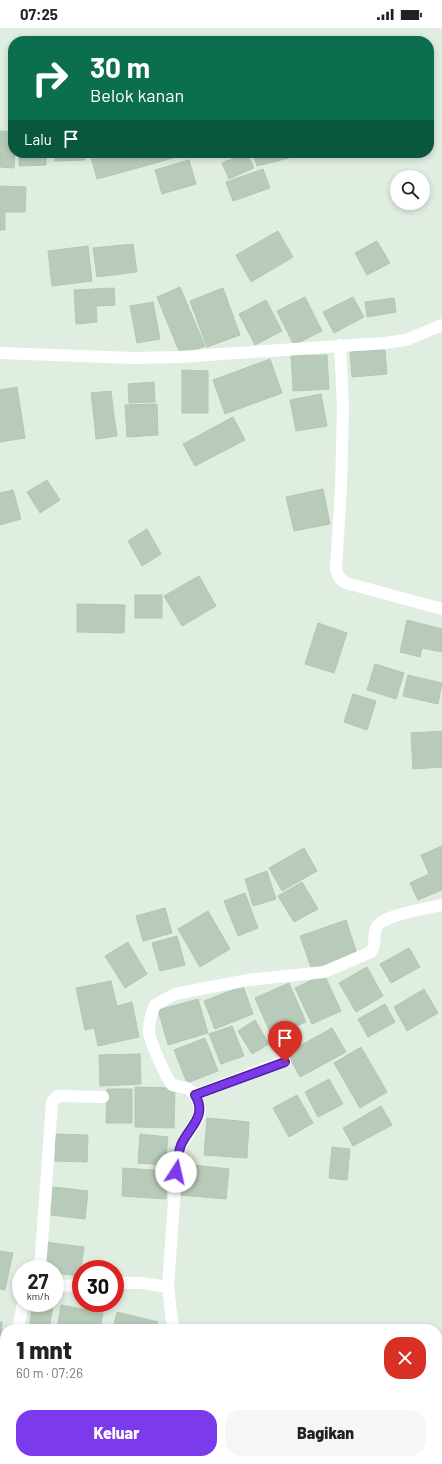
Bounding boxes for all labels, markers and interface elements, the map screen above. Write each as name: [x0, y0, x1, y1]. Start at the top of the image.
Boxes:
text: 07:25: [20, 5, 58, 23]
text: 30 m: [90, 50, 150, 84]
icon: right: [24, 52, 76, 104]
text: Belok kanan: [90, 84, 184, 106]
icon: arrive: [60, 128, 82, 150]
text: Lalu: [24, 130, 52, 148]
map controls: [390, 170, 430, 210]
button: search: [390, 170, 430, 210]
pin: [268, 1021, 302, 1062]
icon: arrive: [274, 1027, 296, 1049]
position arrow: [155, 1151, 197, 1193]
speed limit sign: 30: [72, 1260, 124, 1312]
text: 27: [27, 1269, 49, 1293]
text: km/h: [27, 1290, 49, 1302]
text: 1 mnt: [16, 1335, 72, 1364]
button: close: [384, 1337, 426, 1379]
text: 60 m · 07:26: [16, 1365, 83, 1381]
button: Keluar: [16, 1410, 217, 1456]
button: Bagikan: [225, 1410, 426, 1456]

